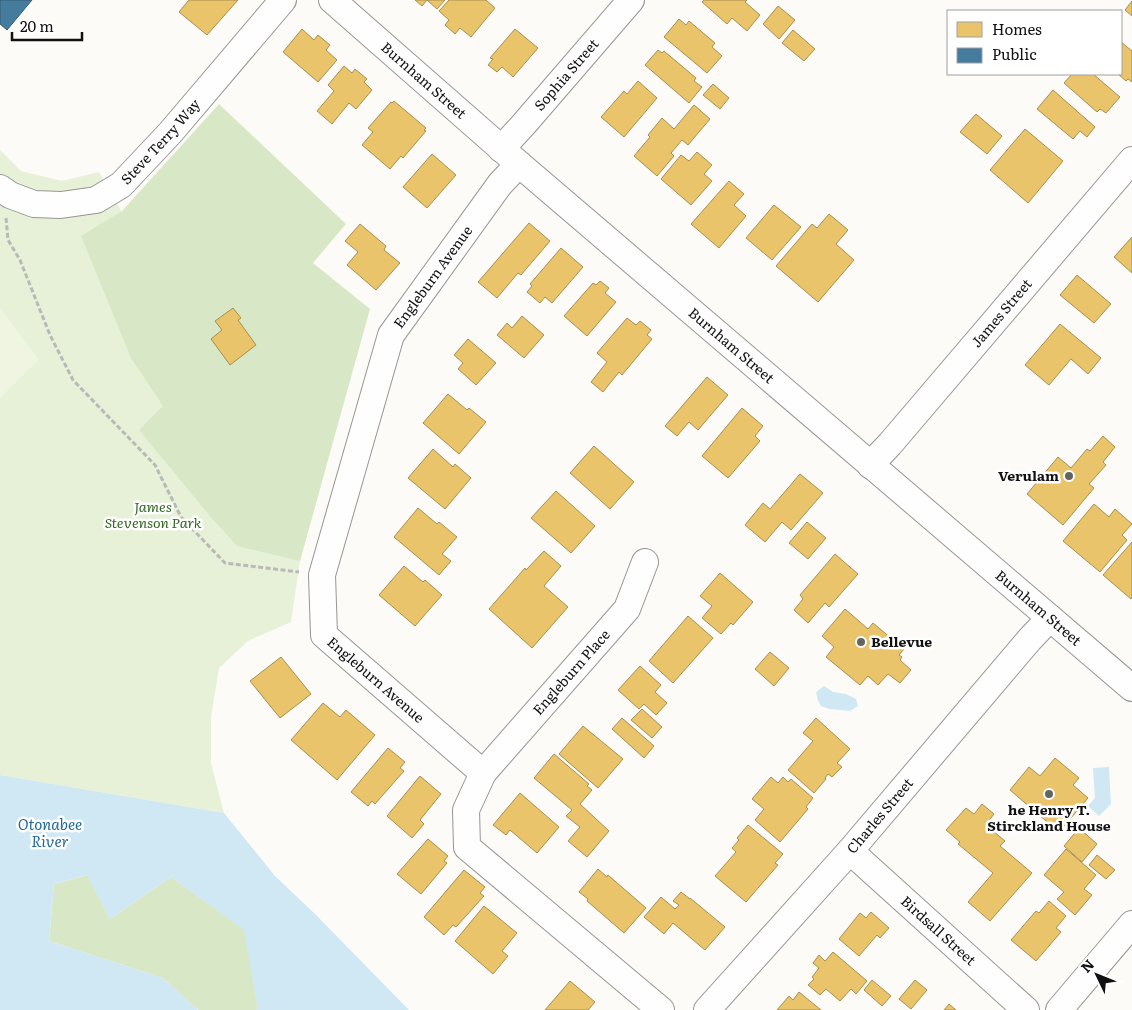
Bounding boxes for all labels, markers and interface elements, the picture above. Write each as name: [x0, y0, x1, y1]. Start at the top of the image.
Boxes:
scale bar: [12, 10, 82, 42]
legend: [947, 10, 1122, 75]
text: 20 m: [20, 14, 54, 37]
text: Homes: [992, 17, 1042, 40]
street label: Sophia Street: [529, 34, 603, 114]
street label: Burnham Street: [377, 37, 472, 123]
text: Public: [992, 42, 1037, 65]
street label: Steve Terry Way: [116, 93, 205, 188]
street label: Engleburn Avenue: [388, 221, 476, 332]
street label: James Street: [966, 274, 1036, 351]
street label: Burnham Street: [685, 302, 779, 387]
place label: Verulam: [998, 465, 1059, 485]
marker: Verulam: [1063, 470, 1075, 482]
park label: James Stevenson Park: [105, 496, 202, 532]
street label: Burnham Street: [992, 565, 1087, 650]
street label: Engleburn Place: [527, 624, 614, 719]
street label: Engleburn Avenue: [323, 631, 429, 727]
place label: Bellevue: [871, 631, 932, 651]
marker: Bellevue: [855, 636, 867, 648]
street label: Charles Street: [841, 773, 917, 857]
marker: he Henry T. Stirckland House: [1043, 788, 1055, 800]
place label: he Henry T. Stirckland House: [987, 799, 1111, 835]
water label: Otonabee River: [18, 812, 82, 852]
street label: Birdsall Street: [897, 891, 981, 970]
north arrow: [1072, 950, 1122, 1000]
text: N: [1075, 954, 1098, 977]

